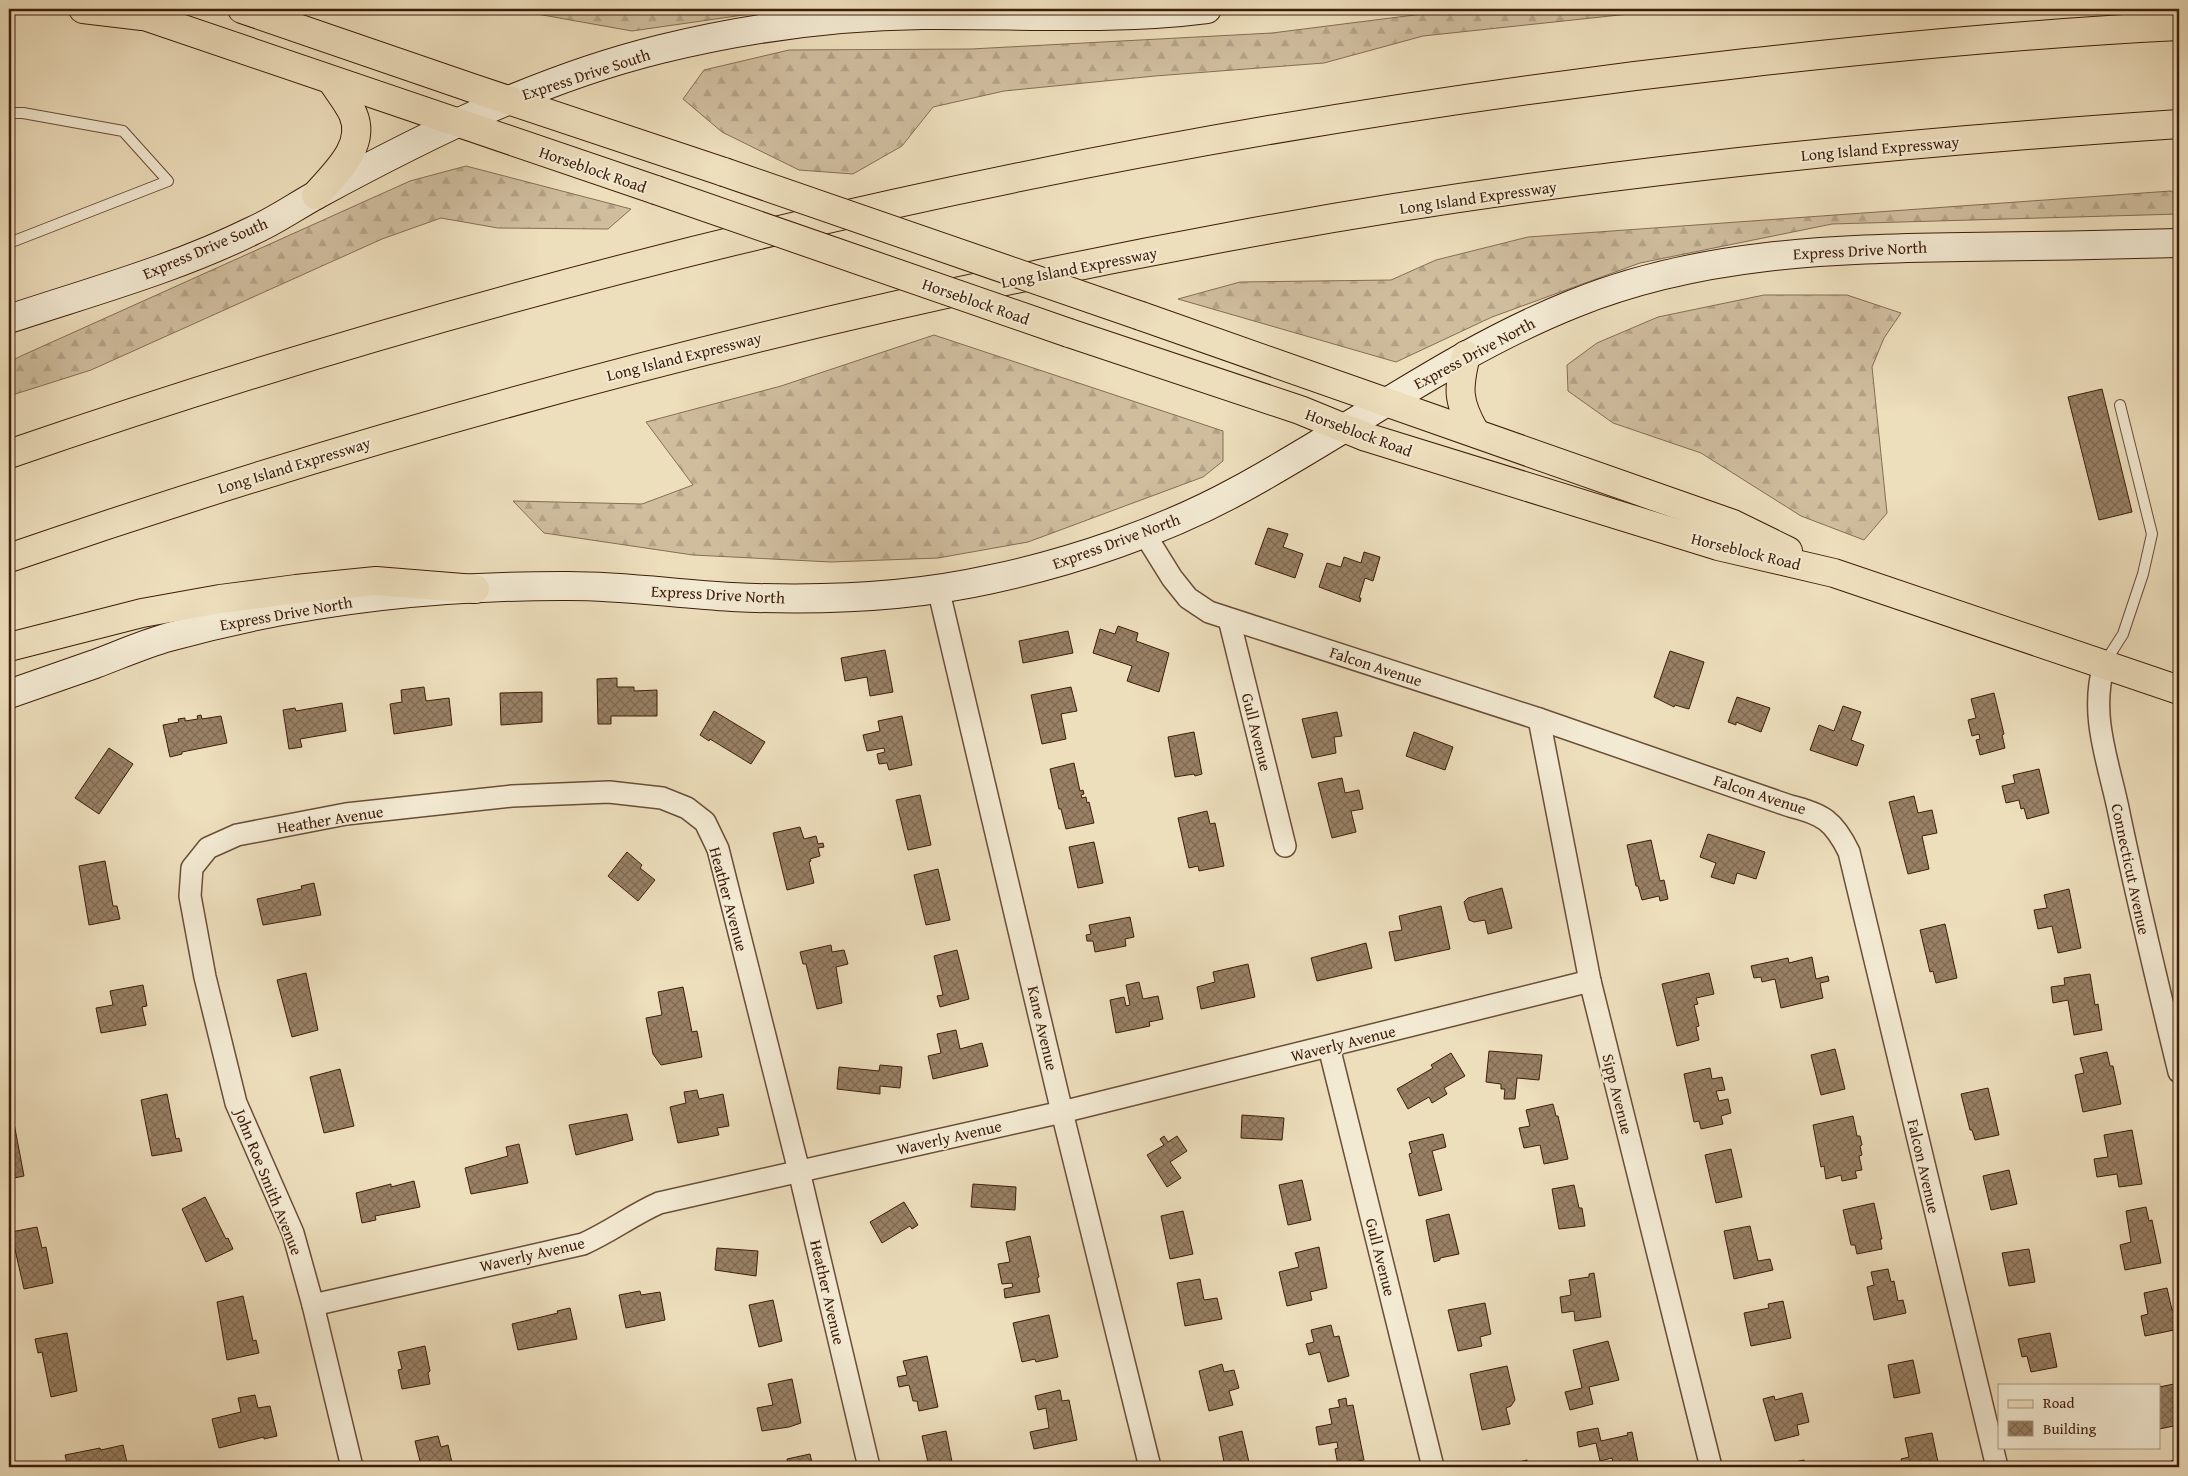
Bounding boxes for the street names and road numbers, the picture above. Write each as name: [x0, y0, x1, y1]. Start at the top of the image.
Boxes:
street label: Express Drive South: [519, 42, 653, 106]
street label: Long Island Expressway: [1800, 129, 1960, 167]
street label: Horseblock Road: [536, 139, 650, 199]
street label: Long Island Expressway: [1398, 174, 1558, 220]
street label: Express Drive South: [139, 211, 271, 285]
street label: Express Drive North: [1792, 235, 1928, 265]
street label: Long Island Expressway: [999, 240, 1159, 294]
street label: Horseblock Road: [919, 271, 1033, 331]
street label: Express Drive North: [1409, 311, 1539, 395]
street label: Long Island Expressway: [604, 325, 764, 387]
street label: Horseblock Road: [1302, 402, 1416, 463]
street label: Long Island Expressway: [215, 430, 374, 500]
street label: Express Drive North: [1049, 507, 1183, 575]
street label: Horseblock Road: [1689, 526, 1804, 576]
street label: Express Drive North: [650, 579, 786, 609]
street label: Express Drive North: [218, 590, 354, 636]
street label: Falcon Avenue: [1327, 640, 1425, 692]
street label: Gull Avenue: [1236, 690, 1278, 774]
street label: Falcon Avenue: [1711, 768, 1809, 820]
street label: Heather Avenue: [275, 799, 385, 839]
street label: Connecticut Avenue: [2105, 801, 2157, 937]
street label: Heather Avenue: [704, 844, 754, 954]
street label: Kane Avenue: [1022, 983, 1064, 1073]
street label: Waverly Avenue: [1288, 1018, 1398, 1068]
street label: Sipp Avenue: [1596, 1051, 1640, 1137]
street label: John Roe Smith Avenue: [228, 1103, 309, 1259]
street label: Waverly Avenue: [894, 1113, 1004, 1161]
street label: Falcon Avenue: [1901, 1116, 1947, 1216]
street label: Gull Avenue: [1360, 1215, 1402, 1299]
street label: Waverly Avenue: [477, 1230, 587, 1278]
street label: Heather Avenue: [804, 1237, 852, 1347]

